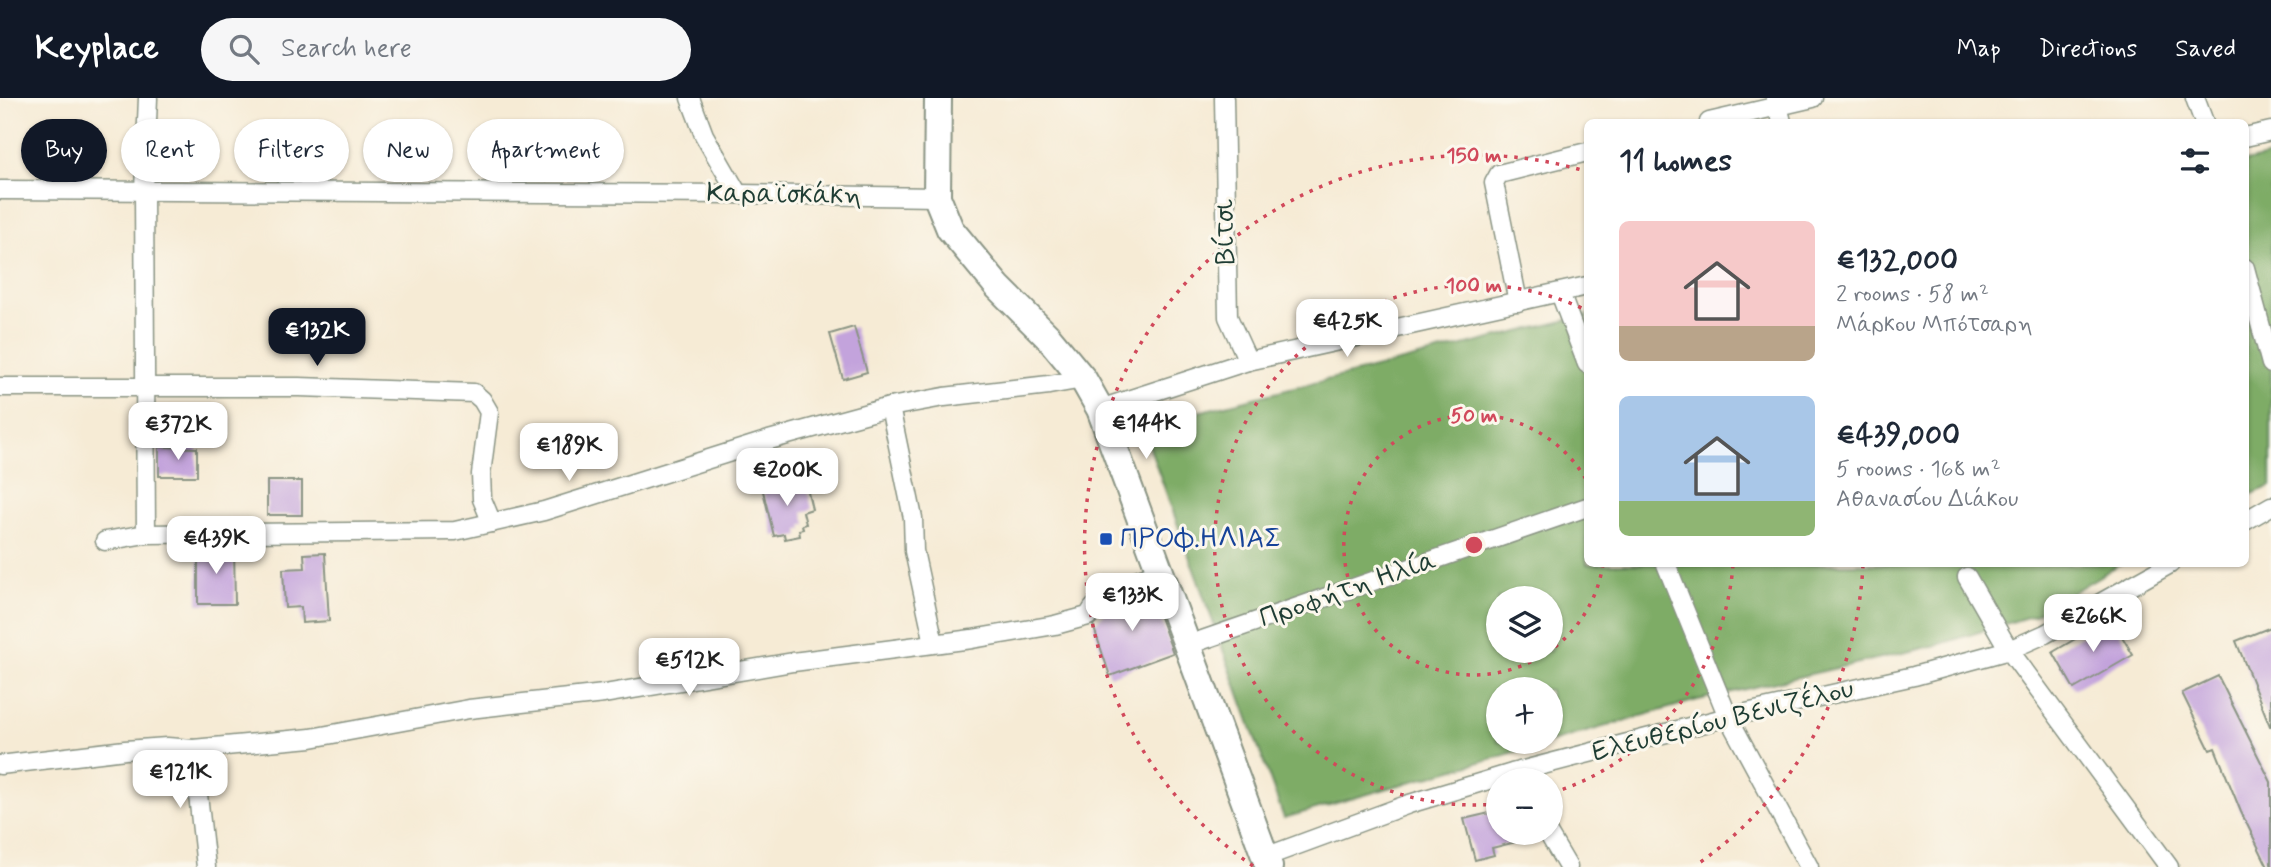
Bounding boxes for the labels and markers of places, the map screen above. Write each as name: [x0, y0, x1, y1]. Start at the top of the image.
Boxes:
pin: €425K: [1298, 300, 1396, 359]
pin: €132K: [268, 308, 366, 368]
pin: €372K: [129, 402, 227, 462]
pin: €144K: [1097, 402, 1195, 461]
pin: €189K: [520, 424, 618, 483]
pin: €200K: [738, 448, 836, 508]
pin: €439K: [167, 517, 265, 576]
place label: ΠΡΟΦ.ΗΛΙΑΣ: [1120, 521, 1281, 558]
marker: ΠΡΟΦ.ΗΛΙΑΣ: [1098, 531, 1114, 547]
centre of rings: [1462, 533, 1486, 557]
pin: €133K: [1083, 574, 1181, 633]
pin: €266K: [2044, 594, 2142, 654]
pin: €512K: [640, 638, 738, 698]
pin: €121K: [131, 750, 229, 810]

